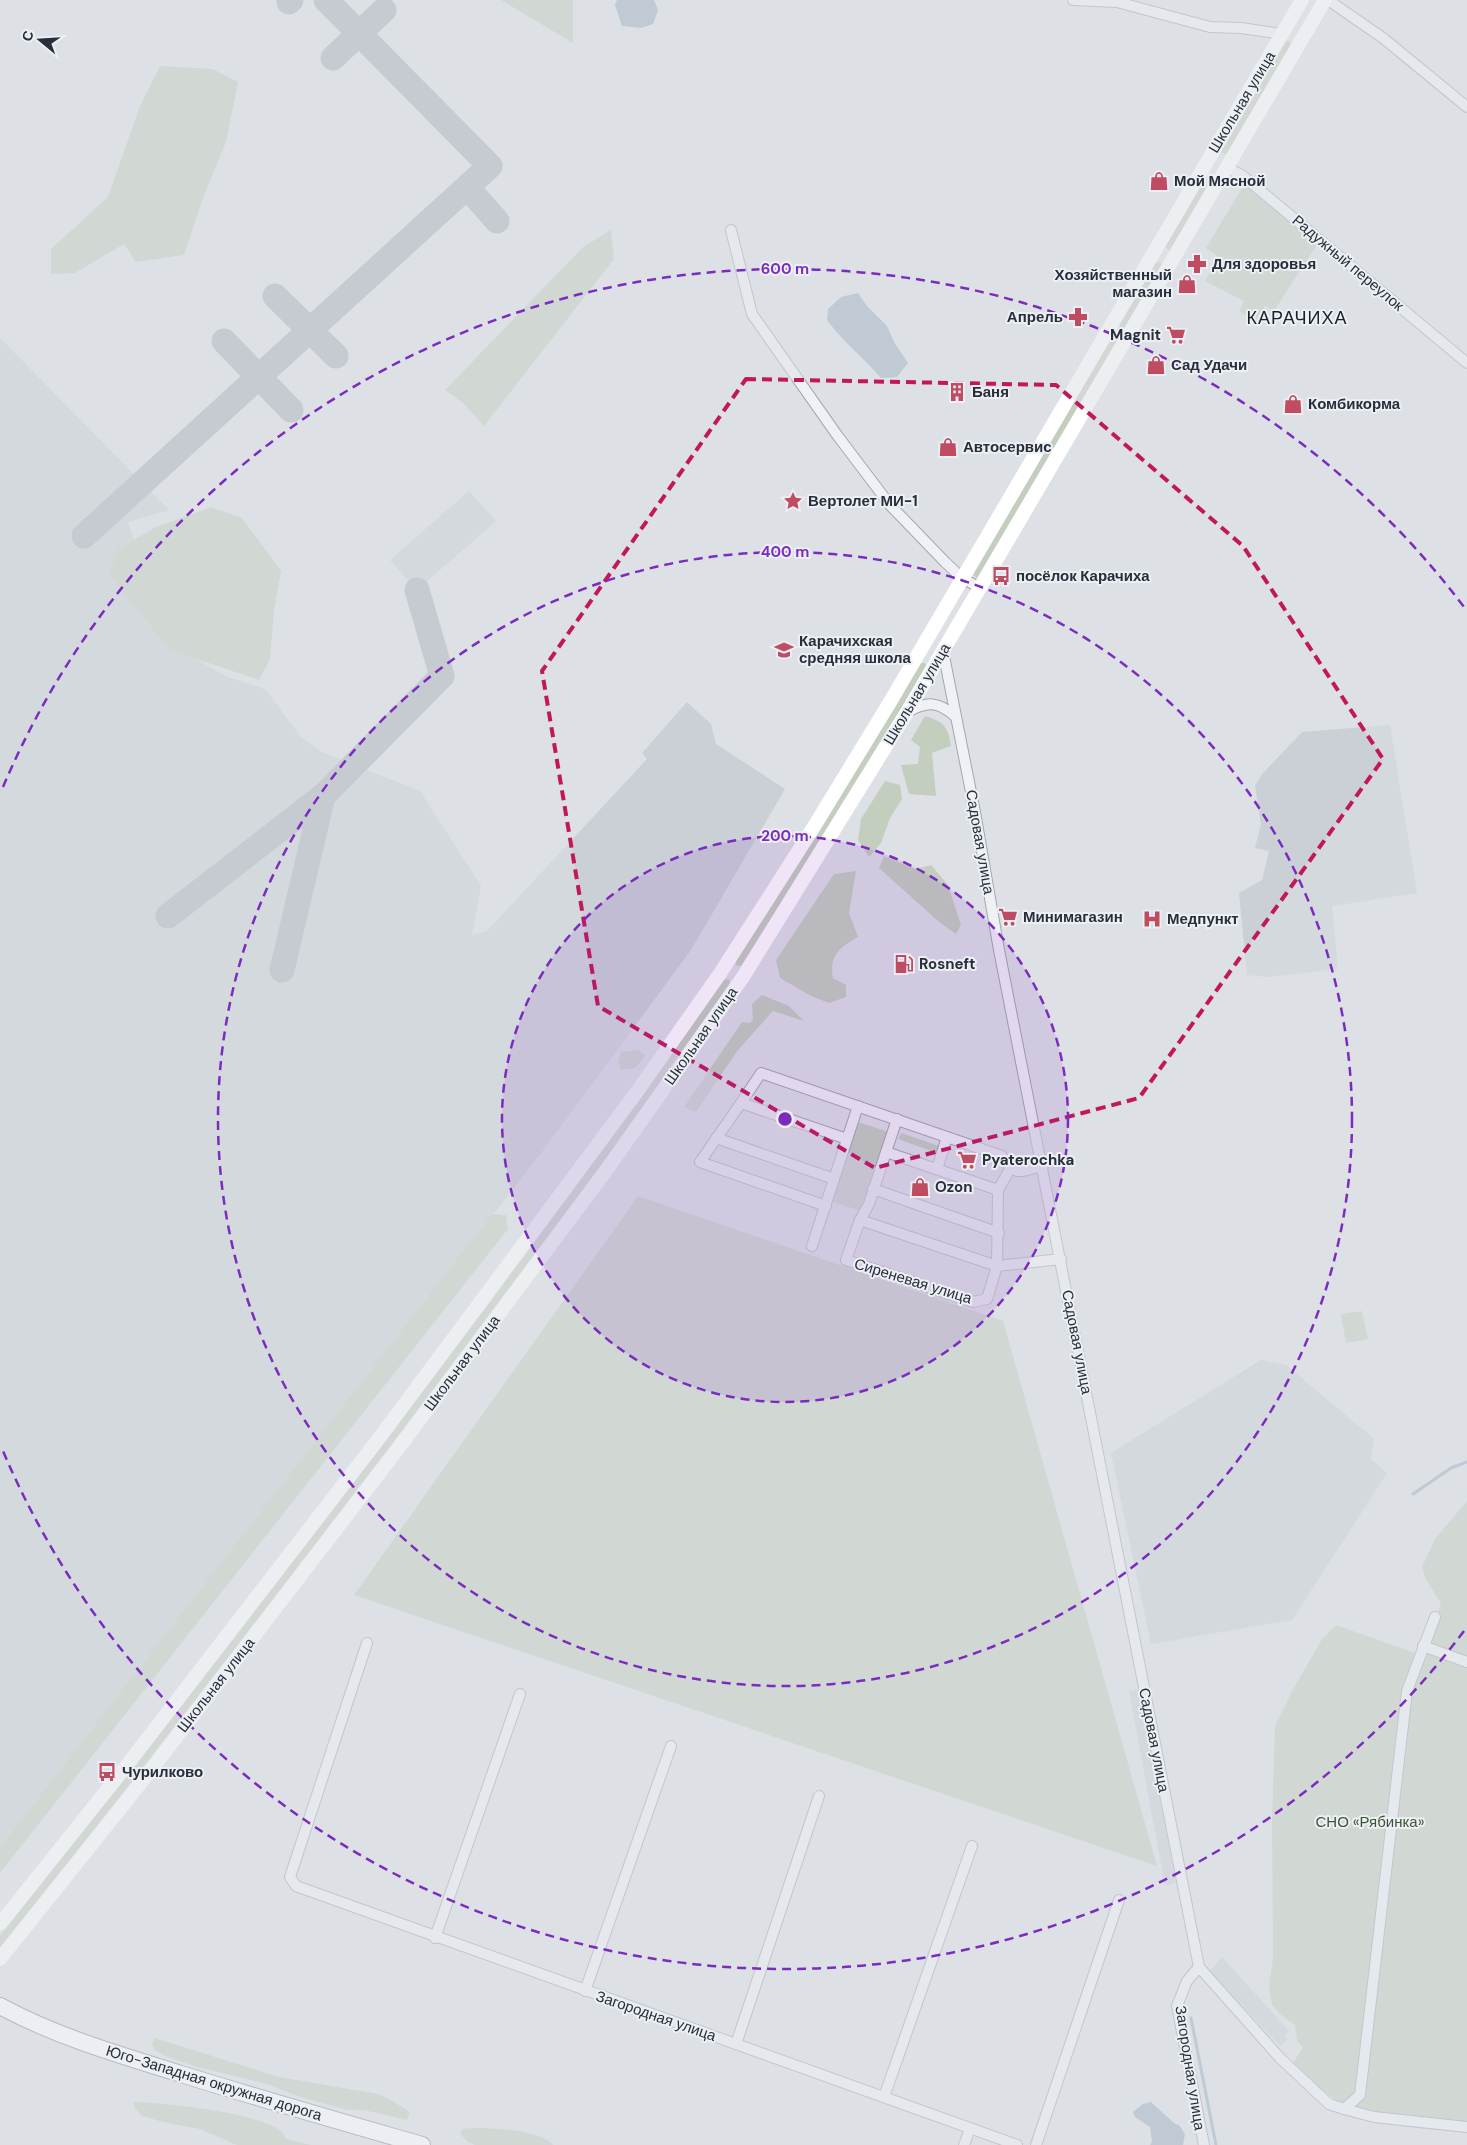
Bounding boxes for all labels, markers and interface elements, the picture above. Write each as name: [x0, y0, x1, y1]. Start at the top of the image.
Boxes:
north arrow: [15, 15, 65, 65]
text: С: [18, 28, 38, 44]
street label: Школьная улица: [1204, 47, 1281, 156]
shop icon: Мой Мясной: [1148, 170, 1170, 192]
place label: Мой Мясной: [1174, 171, 1265, 191]
street label: Радужный переулок: [1288, 210, 1408, 316]
pharmacy icon: Для здоровья: [1186, 253, 1208, 275]
place label: Для здоровья: [1212, 254, 1316, 274]
text: 600 m: [761, 259, 809, 279]
place label: Хозяйственный магазин: [1055, 265, 1172, 302]
shop icon: Хозяйственный магазин: [1176, 273, 1198, 295]
pharmacy icon: Апрель: [1067, 306, 1089, 328]
district label: КАРАЧИХА: [1247, 306, 1347, 330]
place label: Апрель: [1007, 307, 1063, 327]
supermarket icon: Magnit: [1165, 324, 1187, 346]
place label: Magnit: [1110, 325, 1161, 345]
shop icon: Сад Удачи: [1145, 354, 1167, 376]
place label: Сад Удачи: [1171, 355, 1247, 375]
building icon: Баня: [946, 381, 968, 403]
place label: Баня: [972, 382, 1009, 402]
shop icon: Комбикорма: [1282, 393, 1304, 415]
place label: Комбикорма: [1308, 394, 1401, 414]
shop icon: Автосервис: [937, 436, 959, 458]
place label: Автосервис: [963, 437, 1052, 457]
place icon: Вертолет МИ-1: [782, 490, 804, 512]
place label: Вертолет МИ-1: [808, 491, 918, 511]
text: 400 m: [761, 542, 809, 562]
bus stop icon: посёлок Карачиха: [990, 565, 1012, 587]
place label: посёлок Карачиха: [1016, 566, 1150, 586]
place label: Карачихская средняя школа: [799, 631, 912, 668]
school or university icon: Карачихская средняя школа: [773, 639, 795, 661]
street label: Школьная улица: [879, 639, 956, 748]
street label: Садовая улица: [961, 788, 999, 897]
text: 200 m: [761, 826, 809, 846]
supermarket icon: Минимагазин: [997, 906, 1019, 928]
place label: Минимагазин: [1023, 907, 1123, 927]
hospital icon: Медпункт: [1141, 908, 1163, 930]
place label: Медпункт: [1167, 909, 1239, 929]
fuel station icon: Rosneft: [893, 953, 915, 975]
place label: Rosneft: [919, 954, 976, 974]
street label: Школьная улица: [660, 983, 743, 1089]
centre of rings: [776, 1110, 794, 1128]
supermarket icon: Pyaterochka: [956, 1149, 978, 1171]
place label: Pyaterochka: [982, 1150, 1074, 1170]
shop icon: Ozon: [909, 1176, 931, 1198]
place label: Ozon: [935, 1177, 973, 1197]
street label: Сиреневая улица: [852, 1254, 975, 1309]
street label: Садовая улица: [1057, 1288, 1097, 1397]
street label: Школьная улица: [419, 1311, 505, 1415]
street label: Школьная улица: [173, 1633, 260, 1736]
street label: Садовая улица: [1134, 1686, 1174, 1795]
bus stop icon: Чурилково: [96, 1761, 118, 1783]
place label: Чурилково: [122, 1762, 203, 1782]
park label: СНО «Рябинка»: [1315, 1812, 1425, 1832]
street label: Загородная улица: [593, 1986, 719, 2046]
street label: Загородная улица: [1170, 2004, 1210, 2132]
street label: Юго-Западная окружная дорога: [104, 2041, 325, 2126]

